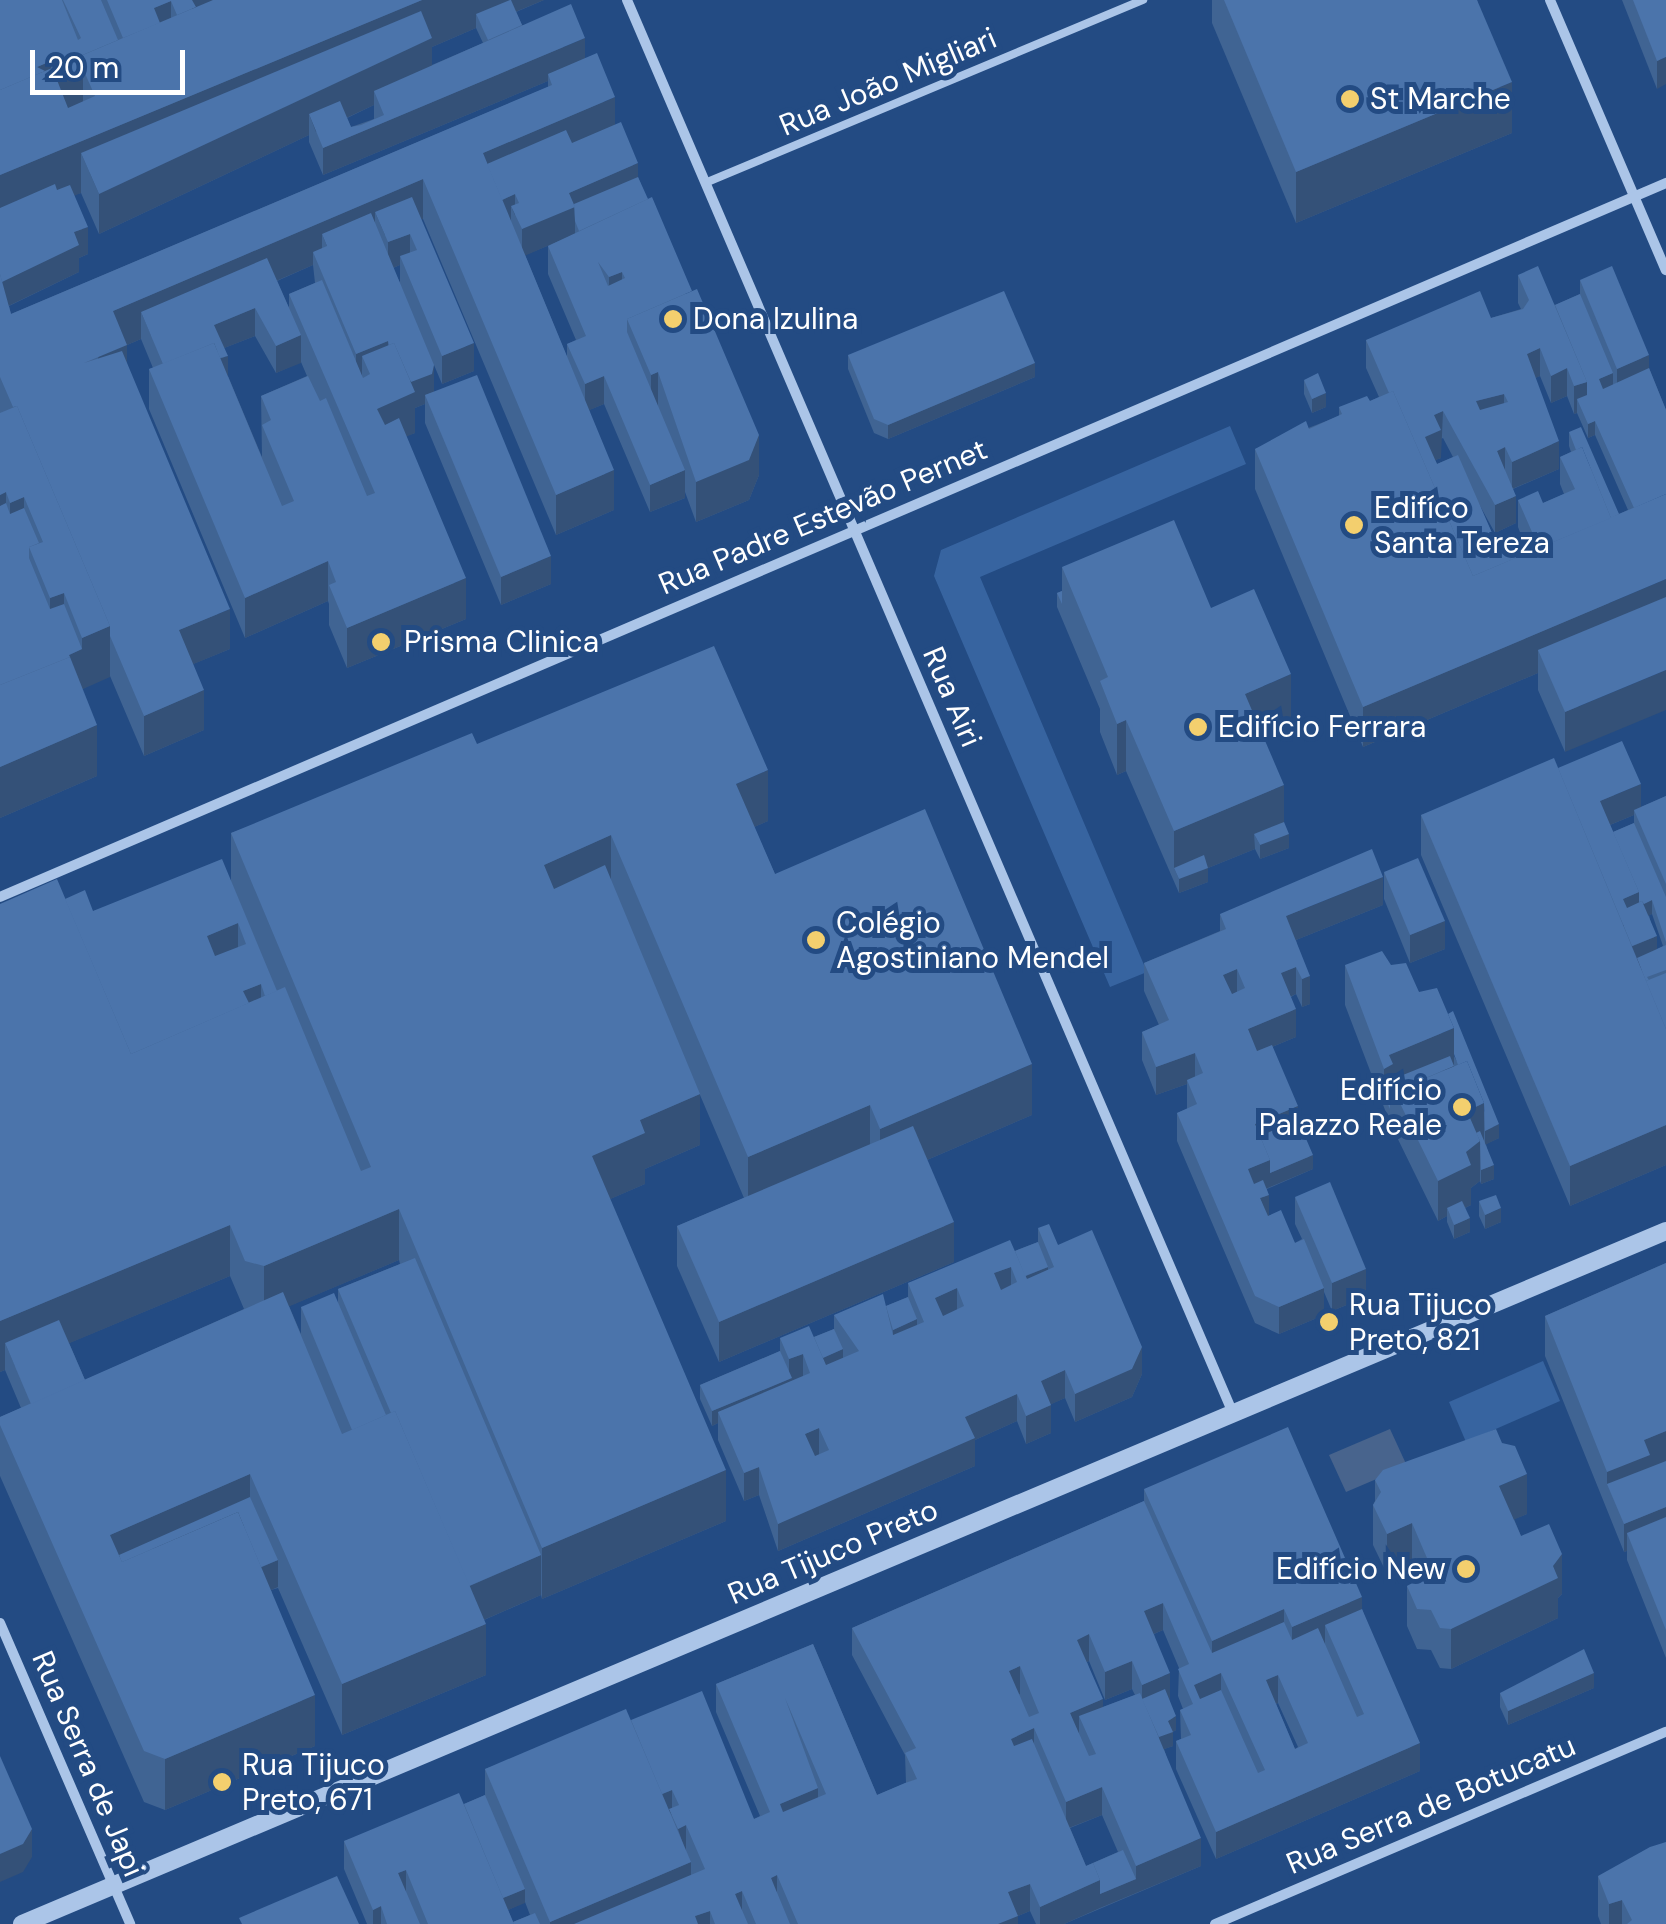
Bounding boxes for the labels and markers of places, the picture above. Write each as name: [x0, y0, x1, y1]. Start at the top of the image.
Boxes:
place label: St Marche: [1370, 81, 1511, 117]
marker: St Marche: [1339, 88, 1361, 110]
place label: Dona Izulina: [693, 301, 858, 337]
marker: Dona Izulina: [662, 308, 684, 330]
place label: Edifíco Santa Tereza: [1374, 490, 1550, 560]
marker: Edifíco Santa Tereza: [1343, 514, 1365, 536]
place label: Prisma Clinica: [404, 624, 599, 660]
marker: Prisma Clinica: [368, 629, 394, 655]
place label: Edifício Ferrara: [1218, 709, 1426, 745]
marker: Edifício Ferrara: [1187, 716, 1209, 738]
place label: Colégio Agostiniano Mendel: [836, 905, 1109, 976]
marker: Colégio Agostiniano Mendel: [805, 929, 827, 951]
place label: Edifício Palazzo Reale: [1259, 1072, 1442, 1142]
marker: Edifício Palazzo Reale: [1451, 1096, 1473, 1118]
place label: Rua Tijuco Preto, 821: [1349, 1287, 1492, 1358]
marker: Rua Tijuco Preto, 821: [1318, 1311, 1340, 1333]
place label: Edifício New: [1276, 1551, 1446, 1587]
marker: Edifício New: [1455, 1558, 1477, 1580]
place label: Rua Tijuco Preto, 671: [242, 1747, 385, 1818]
marker: Rua Tijuco Preto, 671: [211, 1771, 233, 1793]

